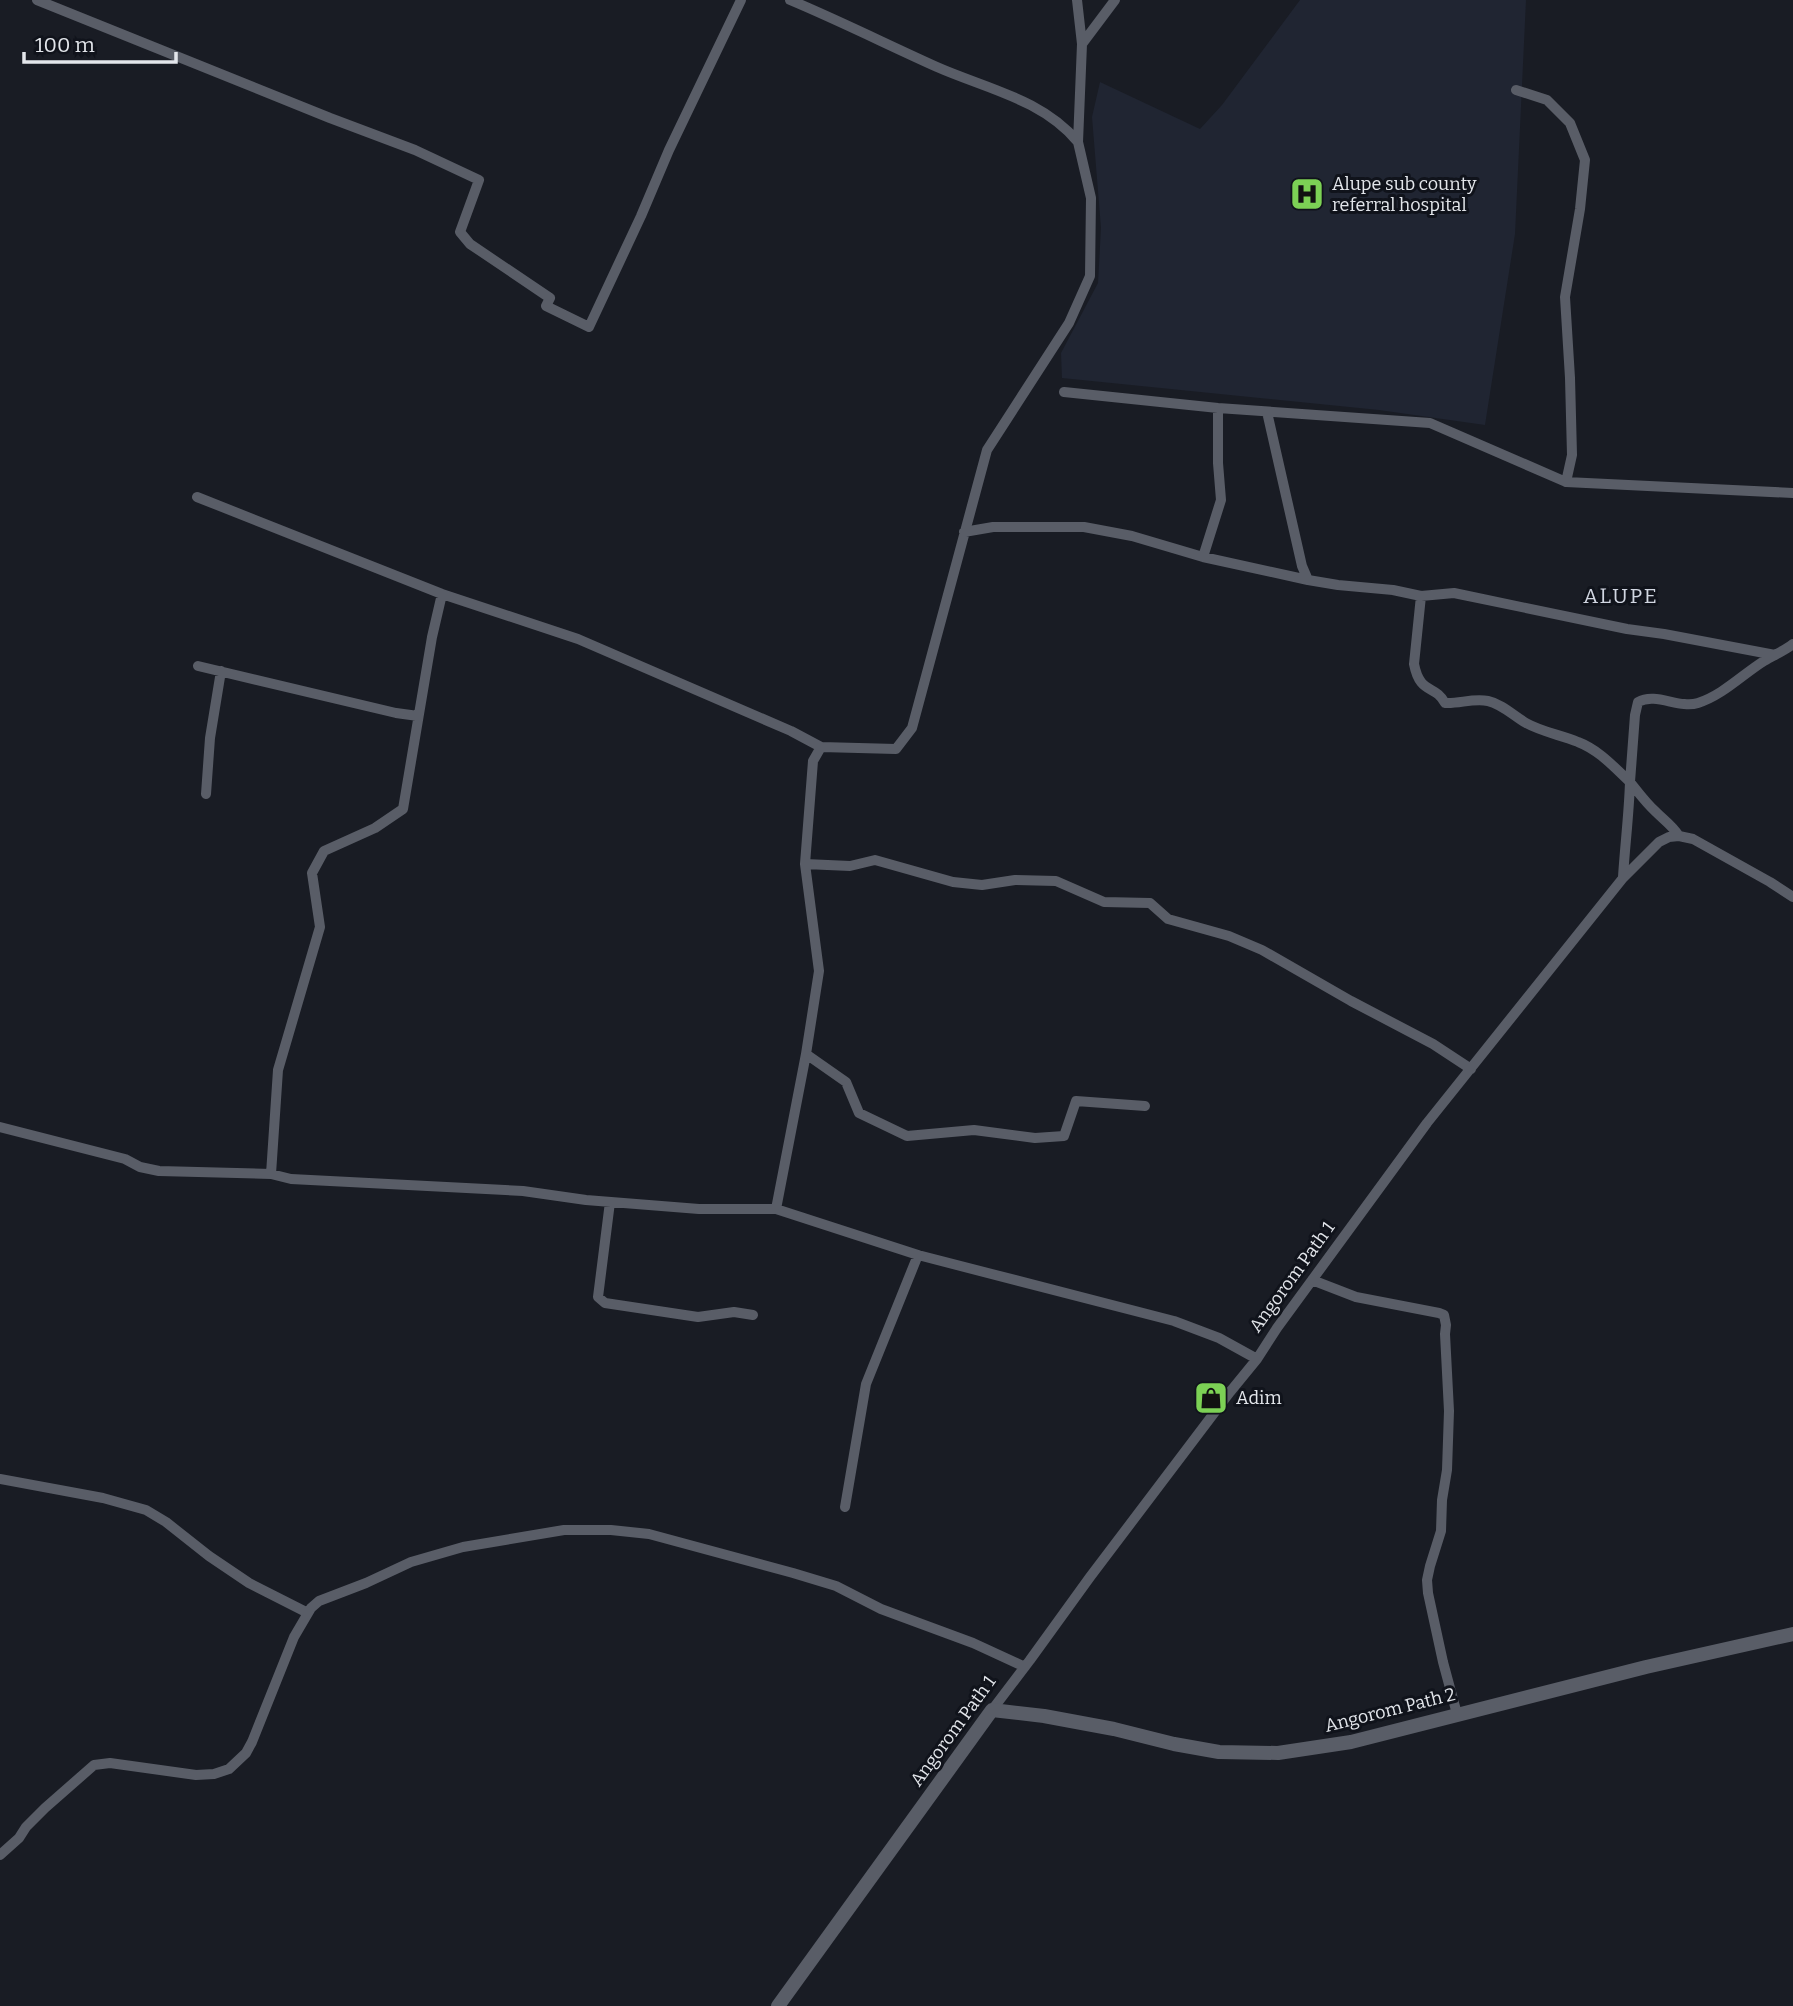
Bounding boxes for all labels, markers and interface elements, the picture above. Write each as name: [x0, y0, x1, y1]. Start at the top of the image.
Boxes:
scale bar: [24, 21, 177, 65]
text: 100 m: [35, 32, 95, 58]
place label: Alupe sub county referral hospital: [1332, 173, 1477, 216]
hospital icon: Alupe sub county referral hospital: [1288, 175, 1326, 213]
district label: ALUPE: [1583, 583, 1659, 609]
street label: Angorom Path 1: [1245, 1217, 1340, 1337]
shop icon: Adim: [1192, 1379, 1230, 1417]
place label: Adim: [1236, 1387, 1282, 1409]
street label: Angorom Path 1: [906, 1671, 1001, 1791]
street label: Angorom Path 2: [1322, 1683, 1458, 1737]

